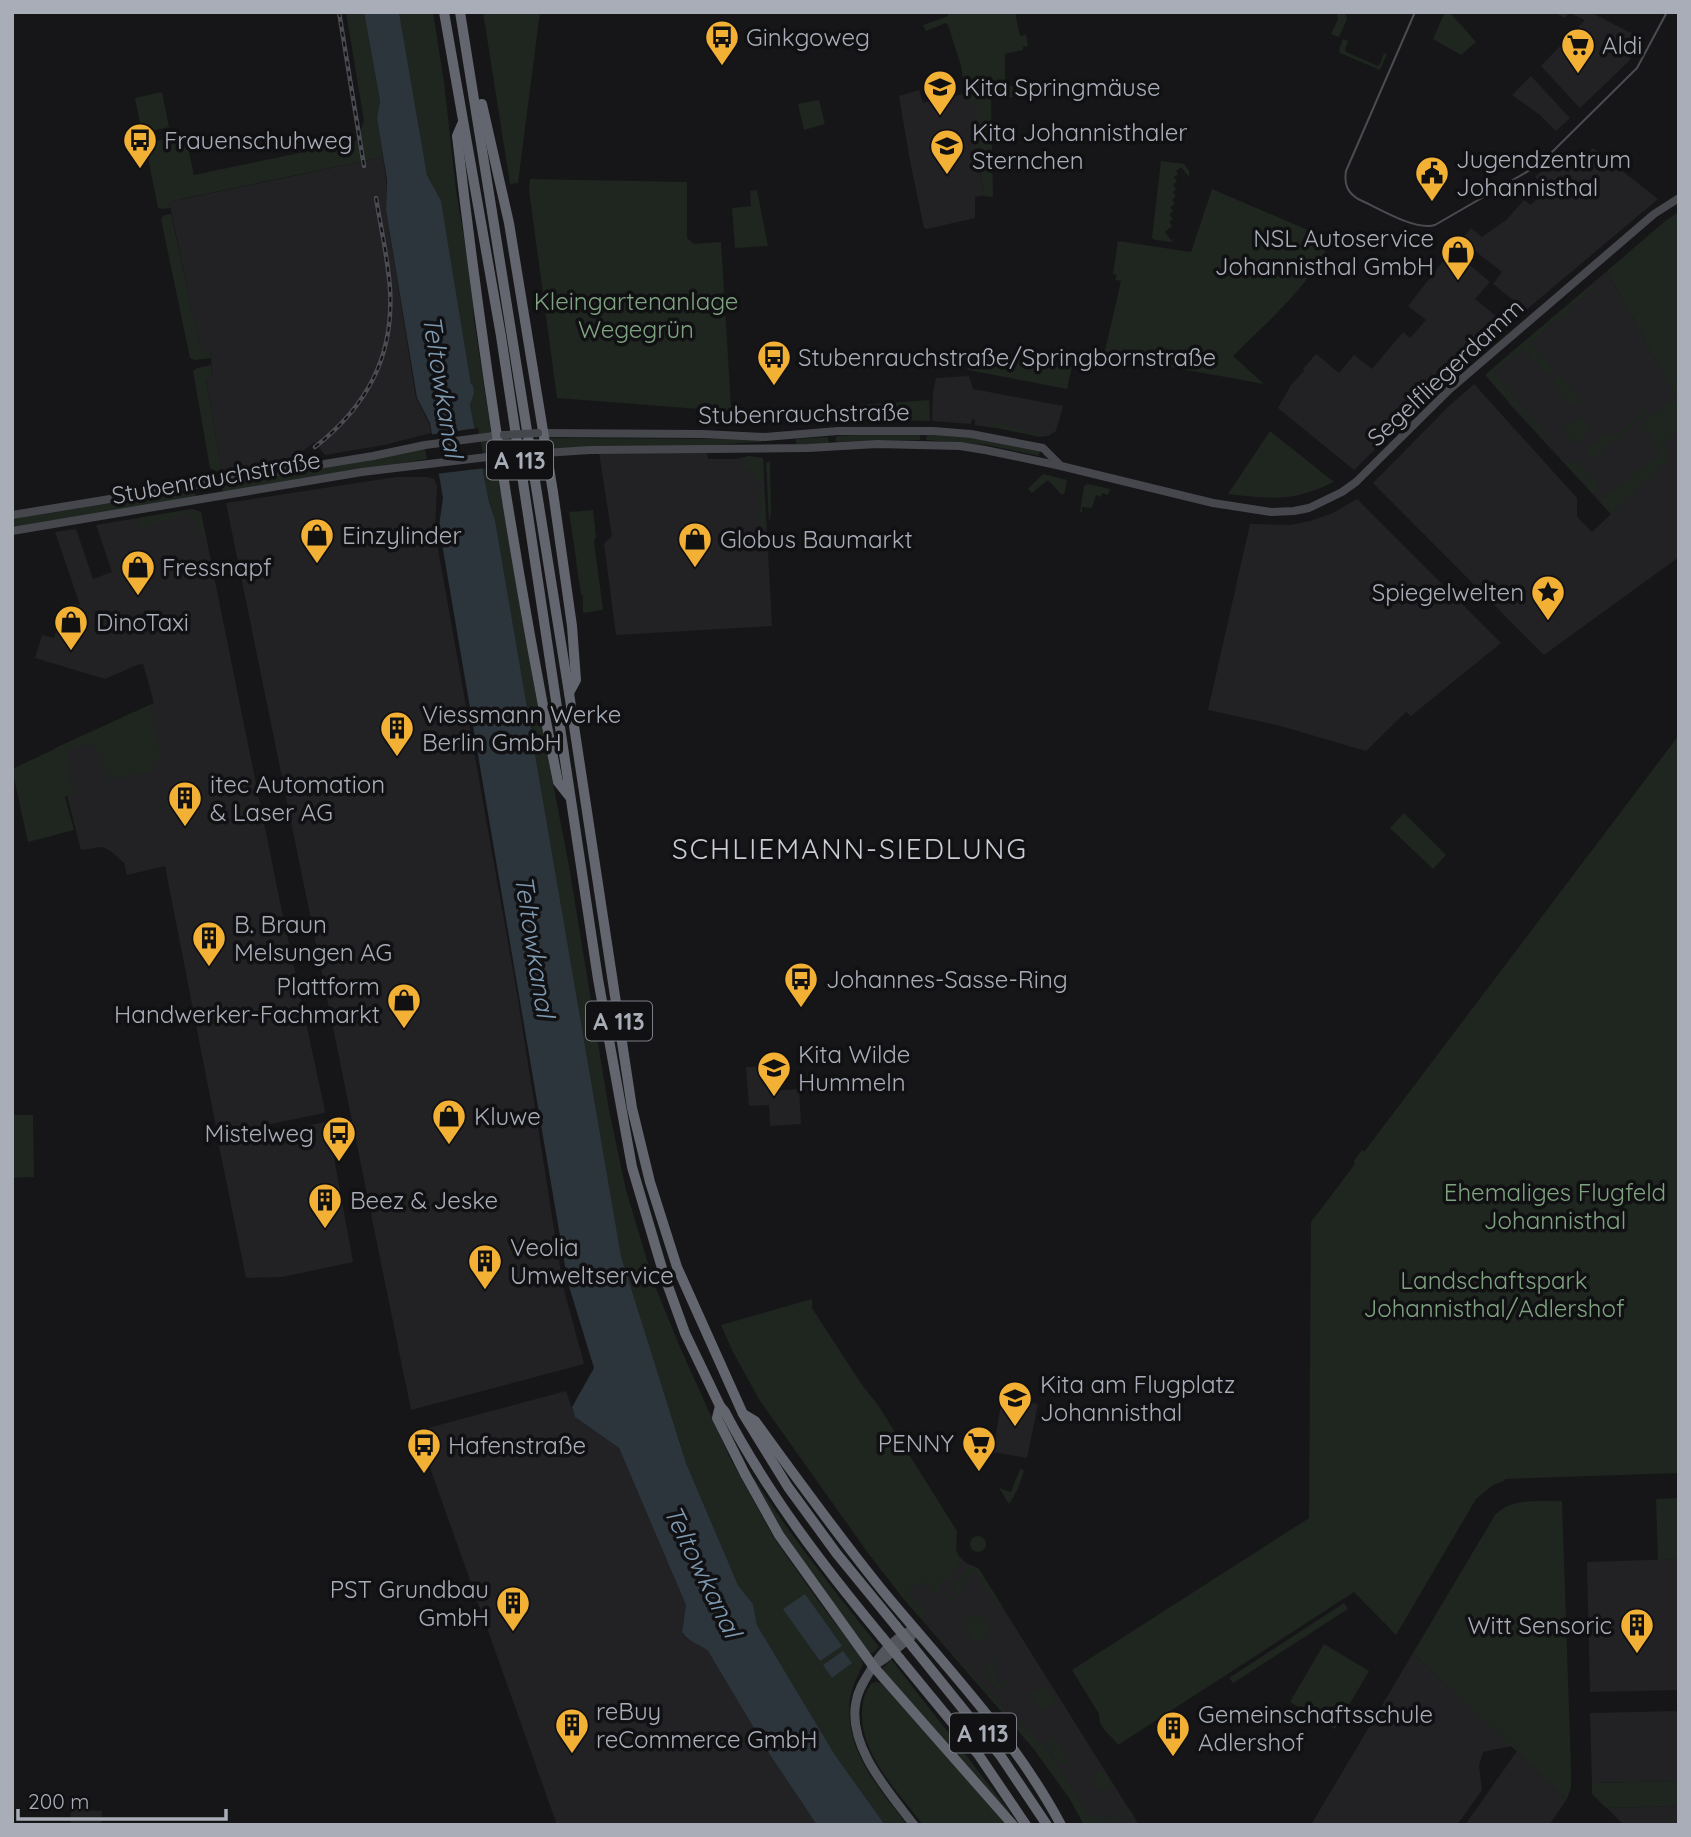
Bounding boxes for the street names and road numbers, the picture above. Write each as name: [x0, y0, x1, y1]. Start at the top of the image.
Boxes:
street label: Segelfliegerdamm: [1361, 292, 1529, 452]
street label: Stubenrauchstraße: [698, 396, 910, 430]
road number: A 113: [487, 440, 553, 480]
street label: Stubenrauchstraße: [109, 444, 323, 510]
road number: A 113: [586, 1002, 652, 1040]
road number: A 113: [950, 1714, 1016, 1752]

